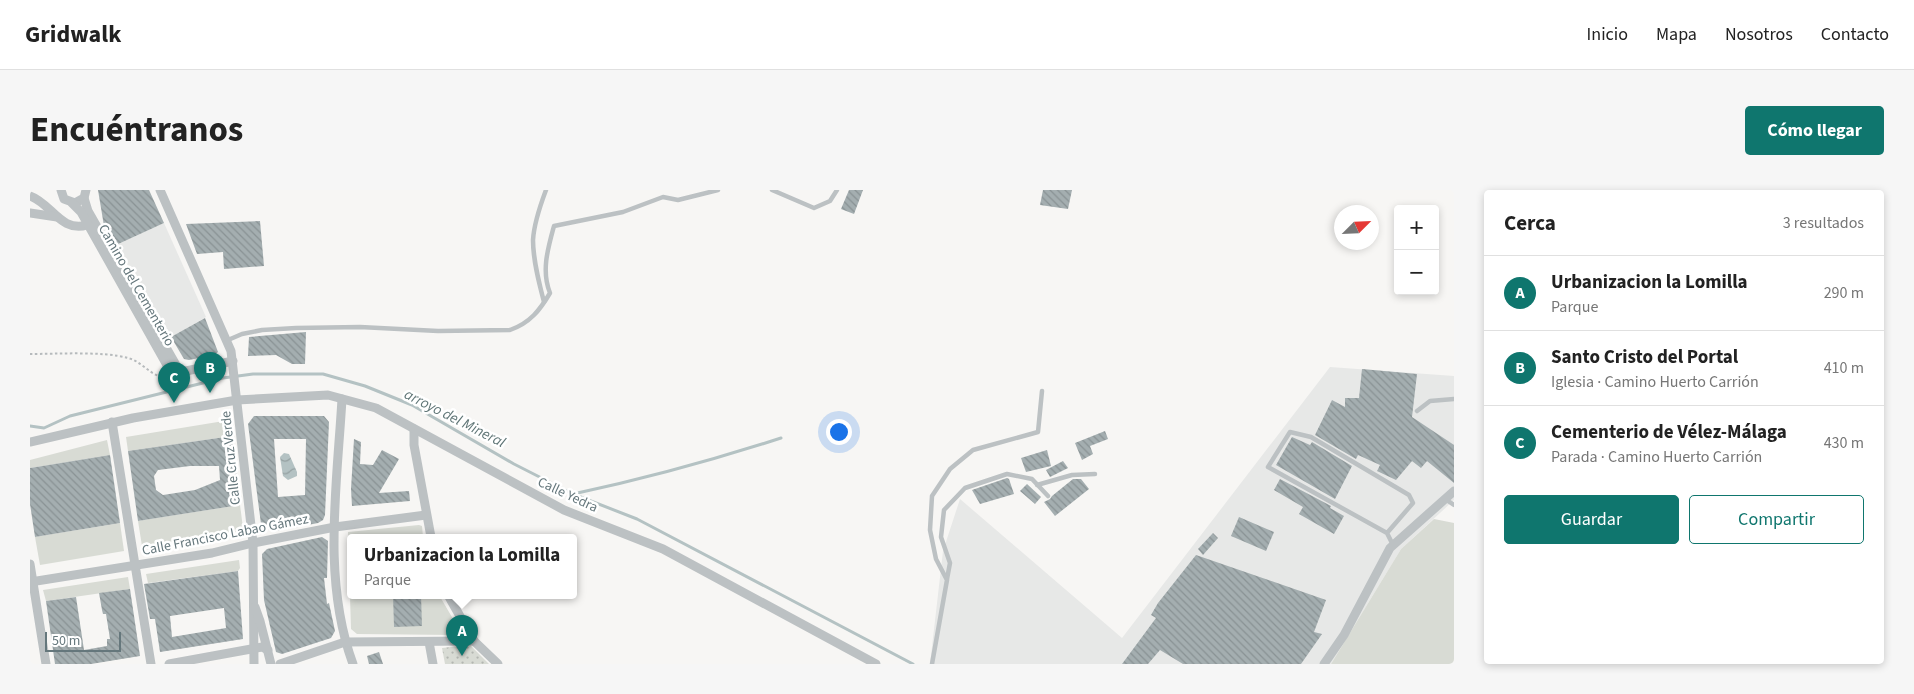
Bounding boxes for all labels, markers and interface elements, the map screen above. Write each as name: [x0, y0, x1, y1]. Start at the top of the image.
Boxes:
text: Gridwalk: [25, 17, 121, 52]
text: Inicio: [1587, 22, 1628, 47]
text: Mapa: [1656, 22, 1697, 47]
text: Nosotros: [1725, 22, 1793, 47]
text: Contacto: [1821, 22, 1889, 47]
text: Encuéntranos: [30, 105, 243, 155]
button: Cómo llegar: [1745, 106, 1884, 155]
north arrow: [1334, 205, 1379, 250]
map controls: [1394, 205, 1439, 295]
button: +: [1394, 205, 1439, 250]
text: Cerca: [1504, 208, 1556, 238]
text: 3 resultados: [1783, 212, 1864, 234]
street label: Camino del Cementerio: [93, 221, 179, 350]
button: −: [1394, 250, 1439, 295]
text: Urbanizacion la Lomilla: [1551, 269, 1748, 296]
text: A: [1515, 282, 1525, 304]
text: 290 m: [1824, 282, 1864, 304]
text: Parque: [1551, 296, 1598, 318]
text: Santo Cristo del Portal: [1551, 344, 1738, 371]
pin: B: [194, 352, 226, 393]
text: B: [1515, 357, 1525, 379]
text: 410 m: [1824, 357, 1864, 379]
pin: C: [158, 362, 190, 403]
text: Iglesia · Camino Huerto Carrión: [1551, 371, 1759, 393]
water label: arroyo del Mineral: [401, 384, 509, 453]
street label: Calle Cruz Verde: [216, 410, 246, 506]
your location: [826, 419, 852, 445]
text: Cementerio de Vélez-Málaga: [1551, 419, 1787, 446]
text: C: [1515, 432, 1525, 454]
text: 430 m: [1824, 432, 1864, 454]
text: Parada · Camino Huerto Carrión: [1551, 446, 1762, 468]
street label: Calle Yedra: [534, 472, 601, 518]
button: Guardar: [1504, 495, 1679, 544]
button: Compartir: [1689, 495, 1864, 544]
street label: Calle Francisco Labao Gámez: [140, 509, 310, 561]
popup: [347, 534, 577, 599]
text: Urbanizacion la Lomilla: [364, 542, 560, 569]
text: Parque: [364, 569, 411, 591]
pin: A: [446, 615, 478, 656]
scale bar: [45, 629, 121, 652]
text: 50 m: [52, 631, 80, 651]

